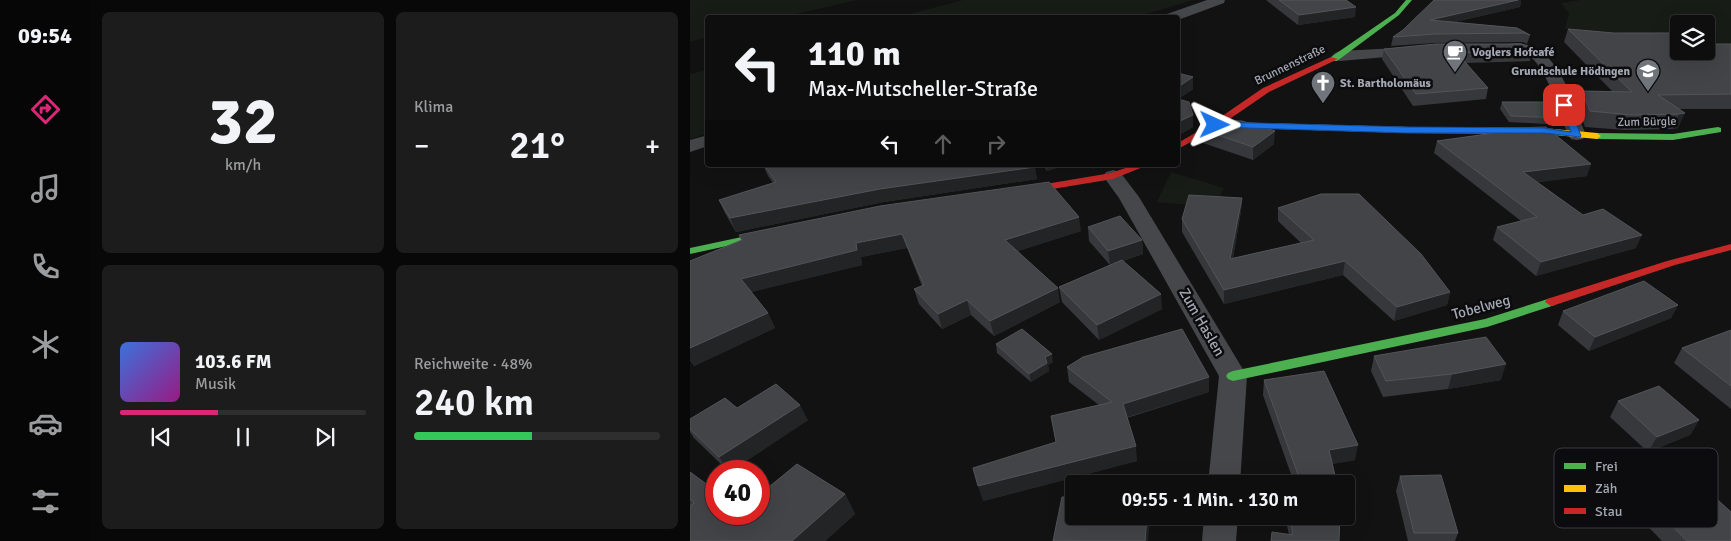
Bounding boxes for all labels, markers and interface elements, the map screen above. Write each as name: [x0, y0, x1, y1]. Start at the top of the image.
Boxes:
map controls: [1670, 15, 1715, 60]
button: layers: [1670, 15, 1715, 60]
text: 09:54: [18, 22, 72, 49]
text: 110 m: [808, 32, 901, 75]
icon: left: [725, 35, 790, 100]
cafe icon: Voglers Hofcafé: [1442, 39, 1468, 73]
street label: Brunnenstraße: [1252, 41, 1328, 89]
place label: Voglers Hofcafé: [1472, 45, 1555, 60]
school or university icon: Grundschule Hödingen: [1635, 58, 1661, 92]
place label: Grundschule Hödingen: [1511, 64, 1630, 79]
church icon: St. Bartholomäus: [1310, 70, 1336, 104]
text: Max-Mutscheller-Straße: [808, 75, 1038, 102]
place label: St. Bartholomäus: [1340, 76, 1432, 91]
text: 32: [208, 82, 278, 162]
pin: [1543, 84, 1585, 126]
icon: arrive: [1550, 91, 1578, 119]
icon: directions: [28, 92, 63, 127]
text: Klima: [414, 97, 453, 117]
position arrow: [1188, 98, 1240, 150]
street label: Zum Bürgle: [1617, 114, 1677, 130]
text: 21°: [509, 122, 565, 169]
text: −: [414, 129, 429, 163]
text: +: [645, 129, 660, 163]
icon: left: [876, 130, 904, 158]
icon: ahead: [929, 130, 957, 158]
icon: right: [982, 130, 1010, 158]
text: km/h: [225, 155, 261, 175]
icon: music: [28, 171, 63, 206]
icon: phone: [28, 249, 63, 284]
street label: Zum Haslen: [1175, 285, 1229, 359]
street label: Tobelweg: [1450, 291, 1512, 323]
icon: climate: [28, 327, 63, 362]
text: 103.6 FM: [195, 350, 272, 374]
text: Reichweite · 48%: [414, 354, 533, 374]
text: Musik: [195, 374, 236, 394]
text: 240 km: [414, 379, 534, 426]
icon: car: [28, 406, 63, 441]
icon: previous: [147, 423, 175, 451]
icon: pause: [229, 423, 257, 451]
icon: next: [311, 423, 339, 451]
legend: [1554, 448, 1718, 528]
text: Frei: [1595, 458, 1618, 475]
speed limit sign: 40: [705, 460, 770, 525]
text: Zäh: [1595, 480, 1617, 497]
icon: filters: [28, 484, 63, 519]
text: 09:55 · 1 Min. · 130 m: [1122, 488, 1298, 512]
text: Stau: [1595, 503, 1622, 520]

